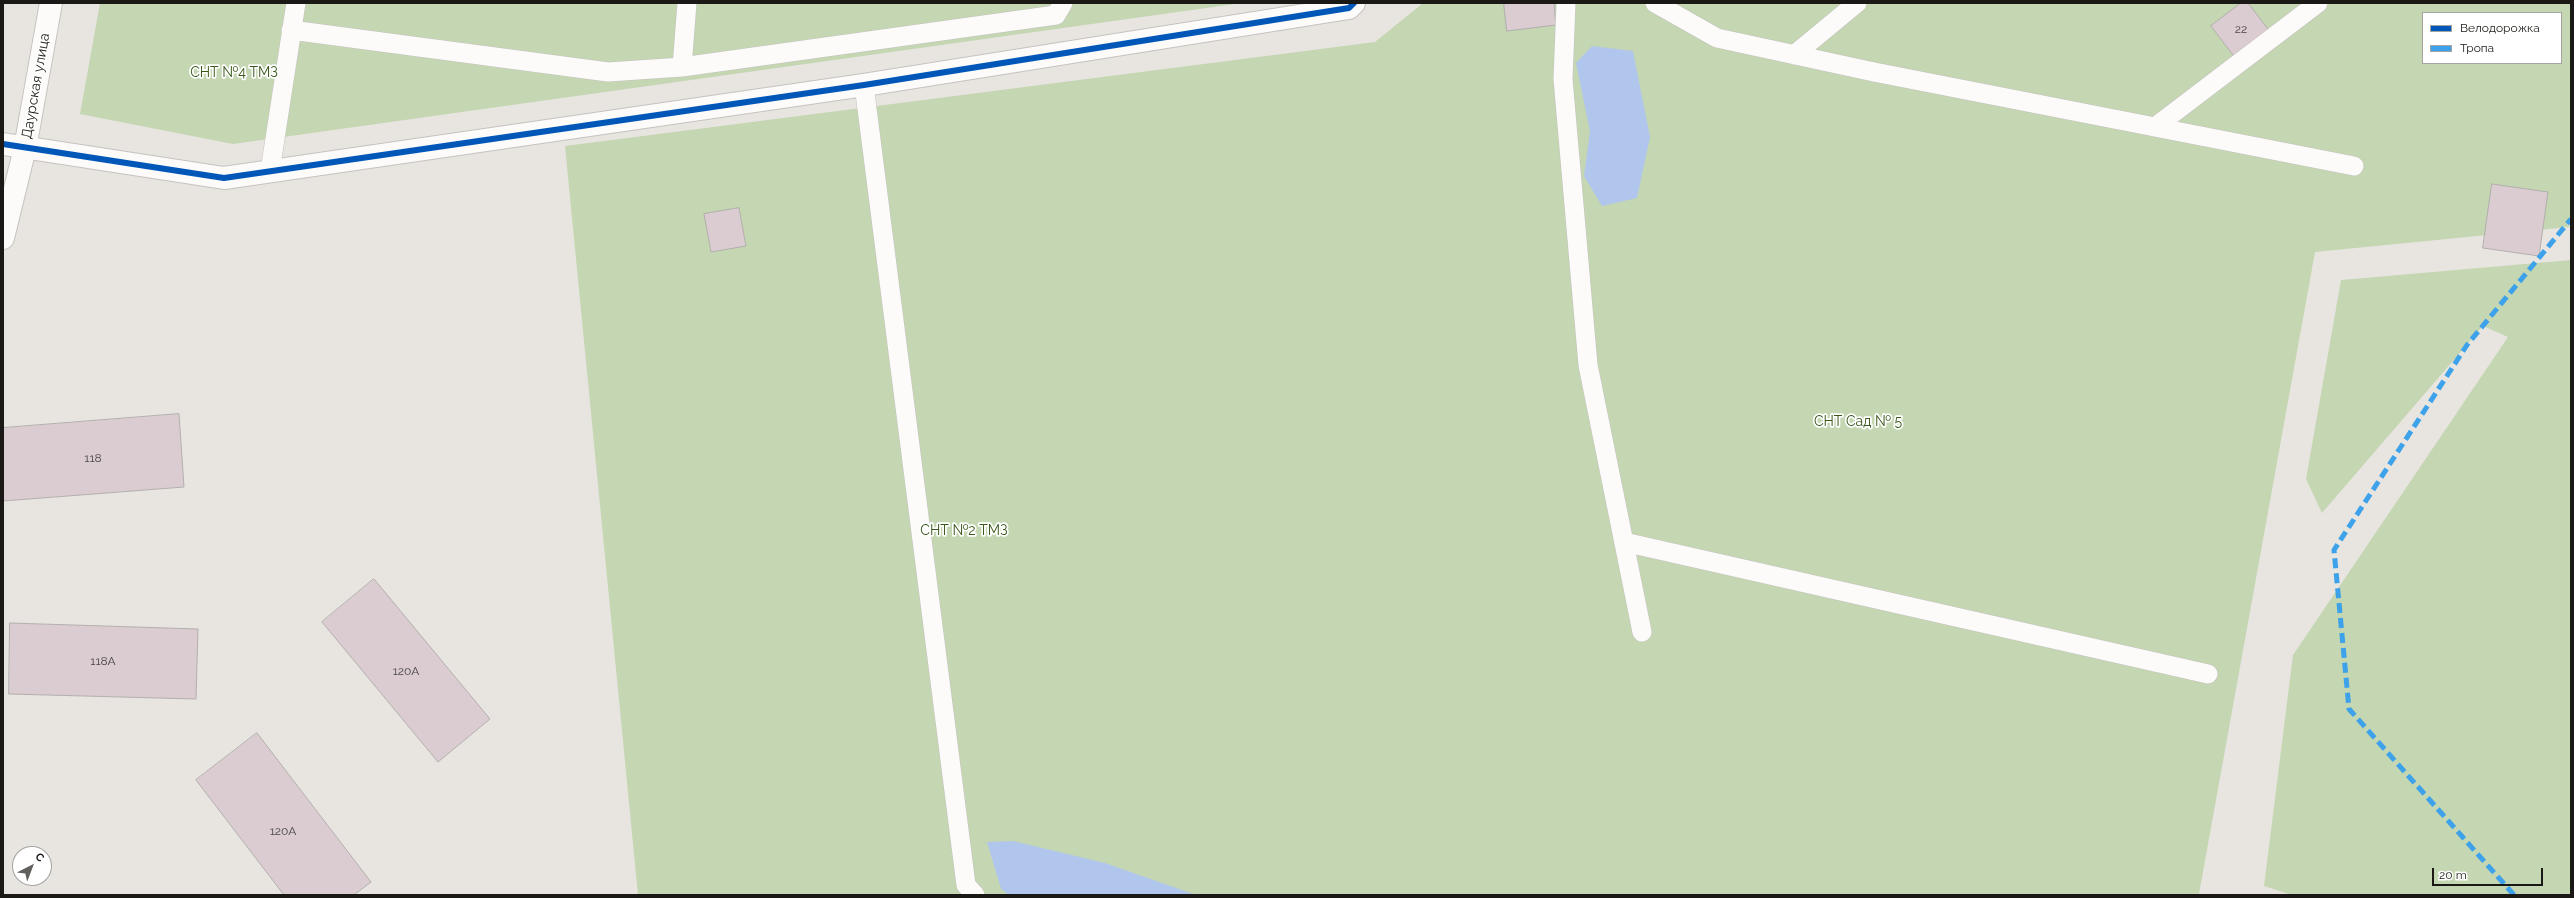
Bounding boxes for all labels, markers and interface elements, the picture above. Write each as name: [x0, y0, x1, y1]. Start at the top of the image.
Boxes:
legend: [2422, 12, 2562, 64]
text: Велодорожка: [2460, 21, 2540, 35]
house number: 22: [2235, 22, 2247, 36]
street label: Даурская улица: [18, 32, 54, 140]
text: Тропа: [2460, 41, 2494, 55]
park label: СНТ №4 ТМЗ: [190, 65, 278, 81]
park label: СНТ Сад № 5: [1814, 414, 1902, 430]
house number: 118: [84, 451, 102, 465]
park label: СНТ №2 ТМЗ: [920, 523, 1008, 539]
house number: 118А: [90, 654, 116, 668]
house number: 120А: [393, 664, 419, 678]
house number: 120А: [270, 824, 296, 838]
north arrow: [12, 846, 52, 886]
text: С: [33, 850, 47, 865]
scale bar: [2434, 860, 2545, 886]
text: 20 m: [2439, 868, 2467, 882]

